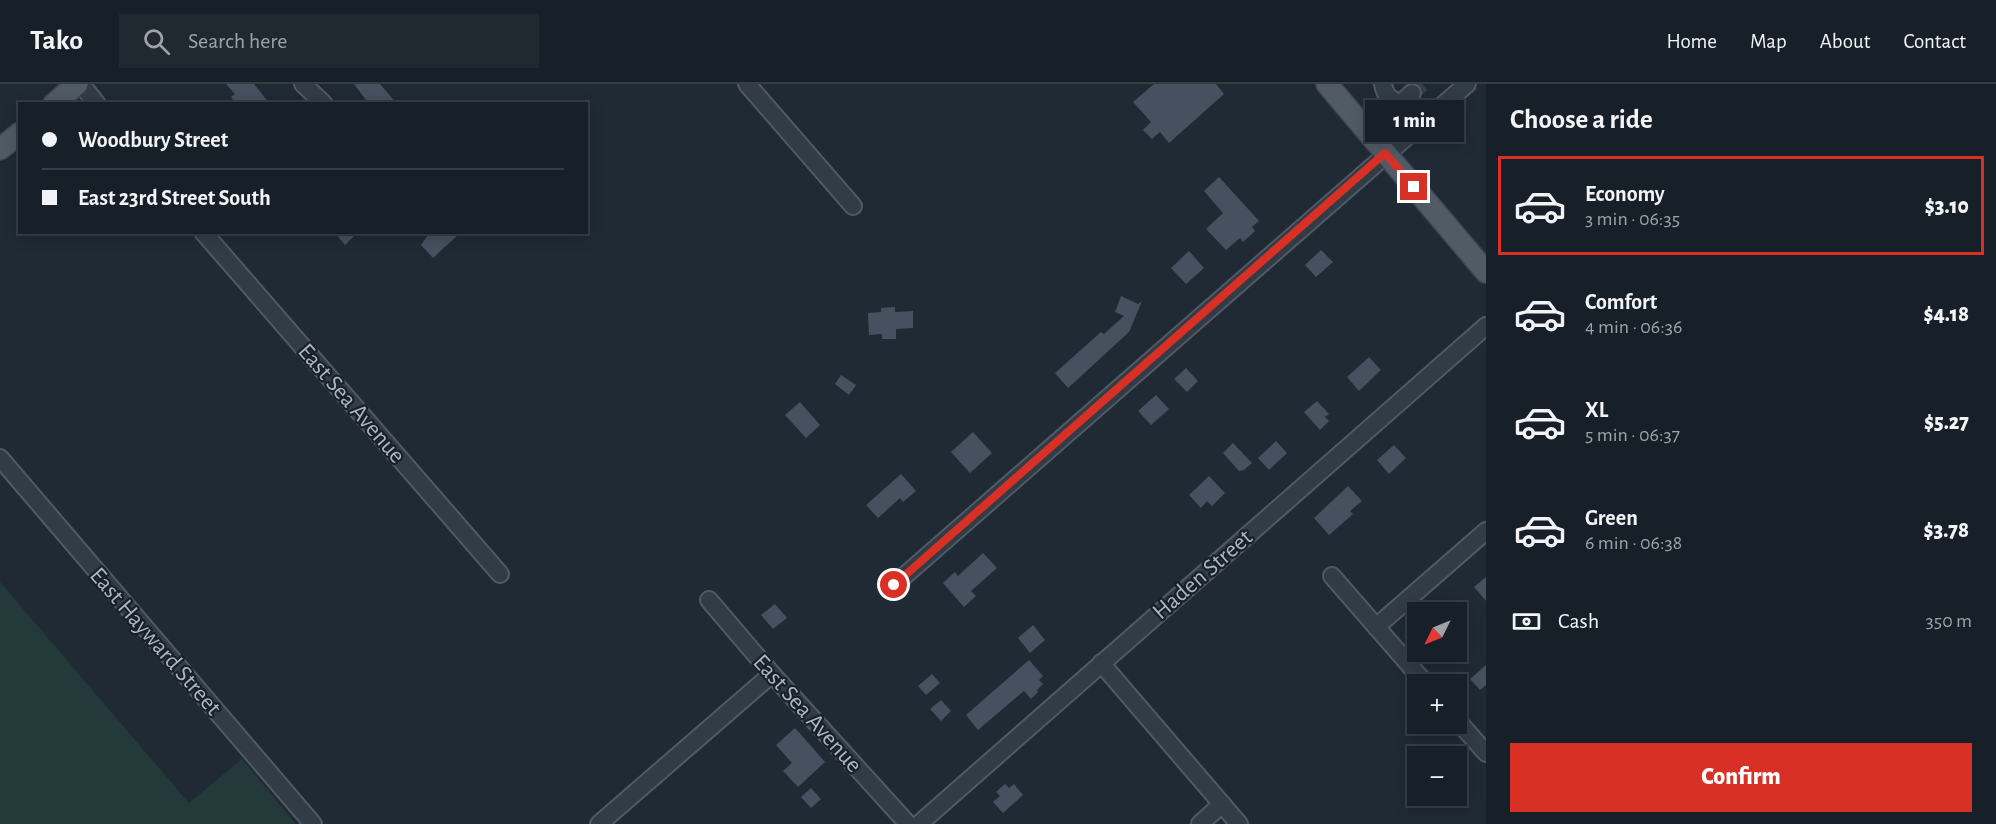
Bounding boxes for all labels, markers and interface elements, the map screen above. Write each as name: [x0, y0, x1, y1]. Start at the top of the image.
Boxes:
search box: [119, 14, 539, 68]
icon: search: [140, 25, 173, 58]
text: Tako: [30, 27, 83, 55]
text: Search here: [188, 30, 288, 52]
text: Home: [1666, 31, 1717, 52]
text: Map: [1750, 31, 1787, 52]
text: About: [1820, 31, 1870, 52]
text: Contact: [1903, 31, 1966, 52]
callout: 1 min: [1364, 100, 1464, 142]
text: Choose a ride: [1510, 106, 1653, 133]
text: 1 min: [1393, 111, 1436, 131]
text: Woodbury Street: [78, 129, 228, 151]
route end: [1400, 173, 1427, 200]
icon: car: [1513, 179, 1567, 233]
text: Economy: [1585, 183, 1665, 205]
text: East 23rd Street South: [78, 187, 271, 209]
text: $3.10: [1925, 195, 1969, 217]
text: 3 min · 06:35: [1585, 209, 1680, 229]
icon: car: [1513, 287, 1567, 341]
text: Comfort: [1585, 291, 1657, 313]
text: $4.18: [1923, 303, 1969, 325]
text: 4 min · 06:36: [1585, 317, 1682, 337]
street label: East Sea Avenue: [293, 339, 409, 468]
icon: car: [1513, 395, 1567, 449]
text: XL: [1585, 399, 1608, 421]
text: $5.27: [1924, 411, 1969, 433]
text: 5 min · 06:37: [1585, 425, 1680, 445]
icon: car: [1513, 503, 1567, 557]
text: Green: [1585, 507, 1638, 529]
text: $3.78: [1924, 519, 1969, 541]
street label: Haden Street: [1148, 525, 1257, 624]
text: 6 min · 06:38: [1585, 533, 1682, 553]
street label: East Hayward Street: [85, 563, 226, 720]
route start: [880, 571, 907, 598]
north arrow: [1407, 602, 1467, 662]
map controls: [1407, 602, 1467, 806]
icon: cash: [1510, 605, 1543, 638]
text: Cash: [1558, 610, 1599, 632]
text: 350 m: [1926, 611, 1972, 631]
street label: East Sea Avenue: [748, 650, 866, 777]
button: +: [1407, 674, 1467, 734]
button: Confirm: [1510, 743, 1972, 812]
button: −: [1407, 746, 1467, 806]

